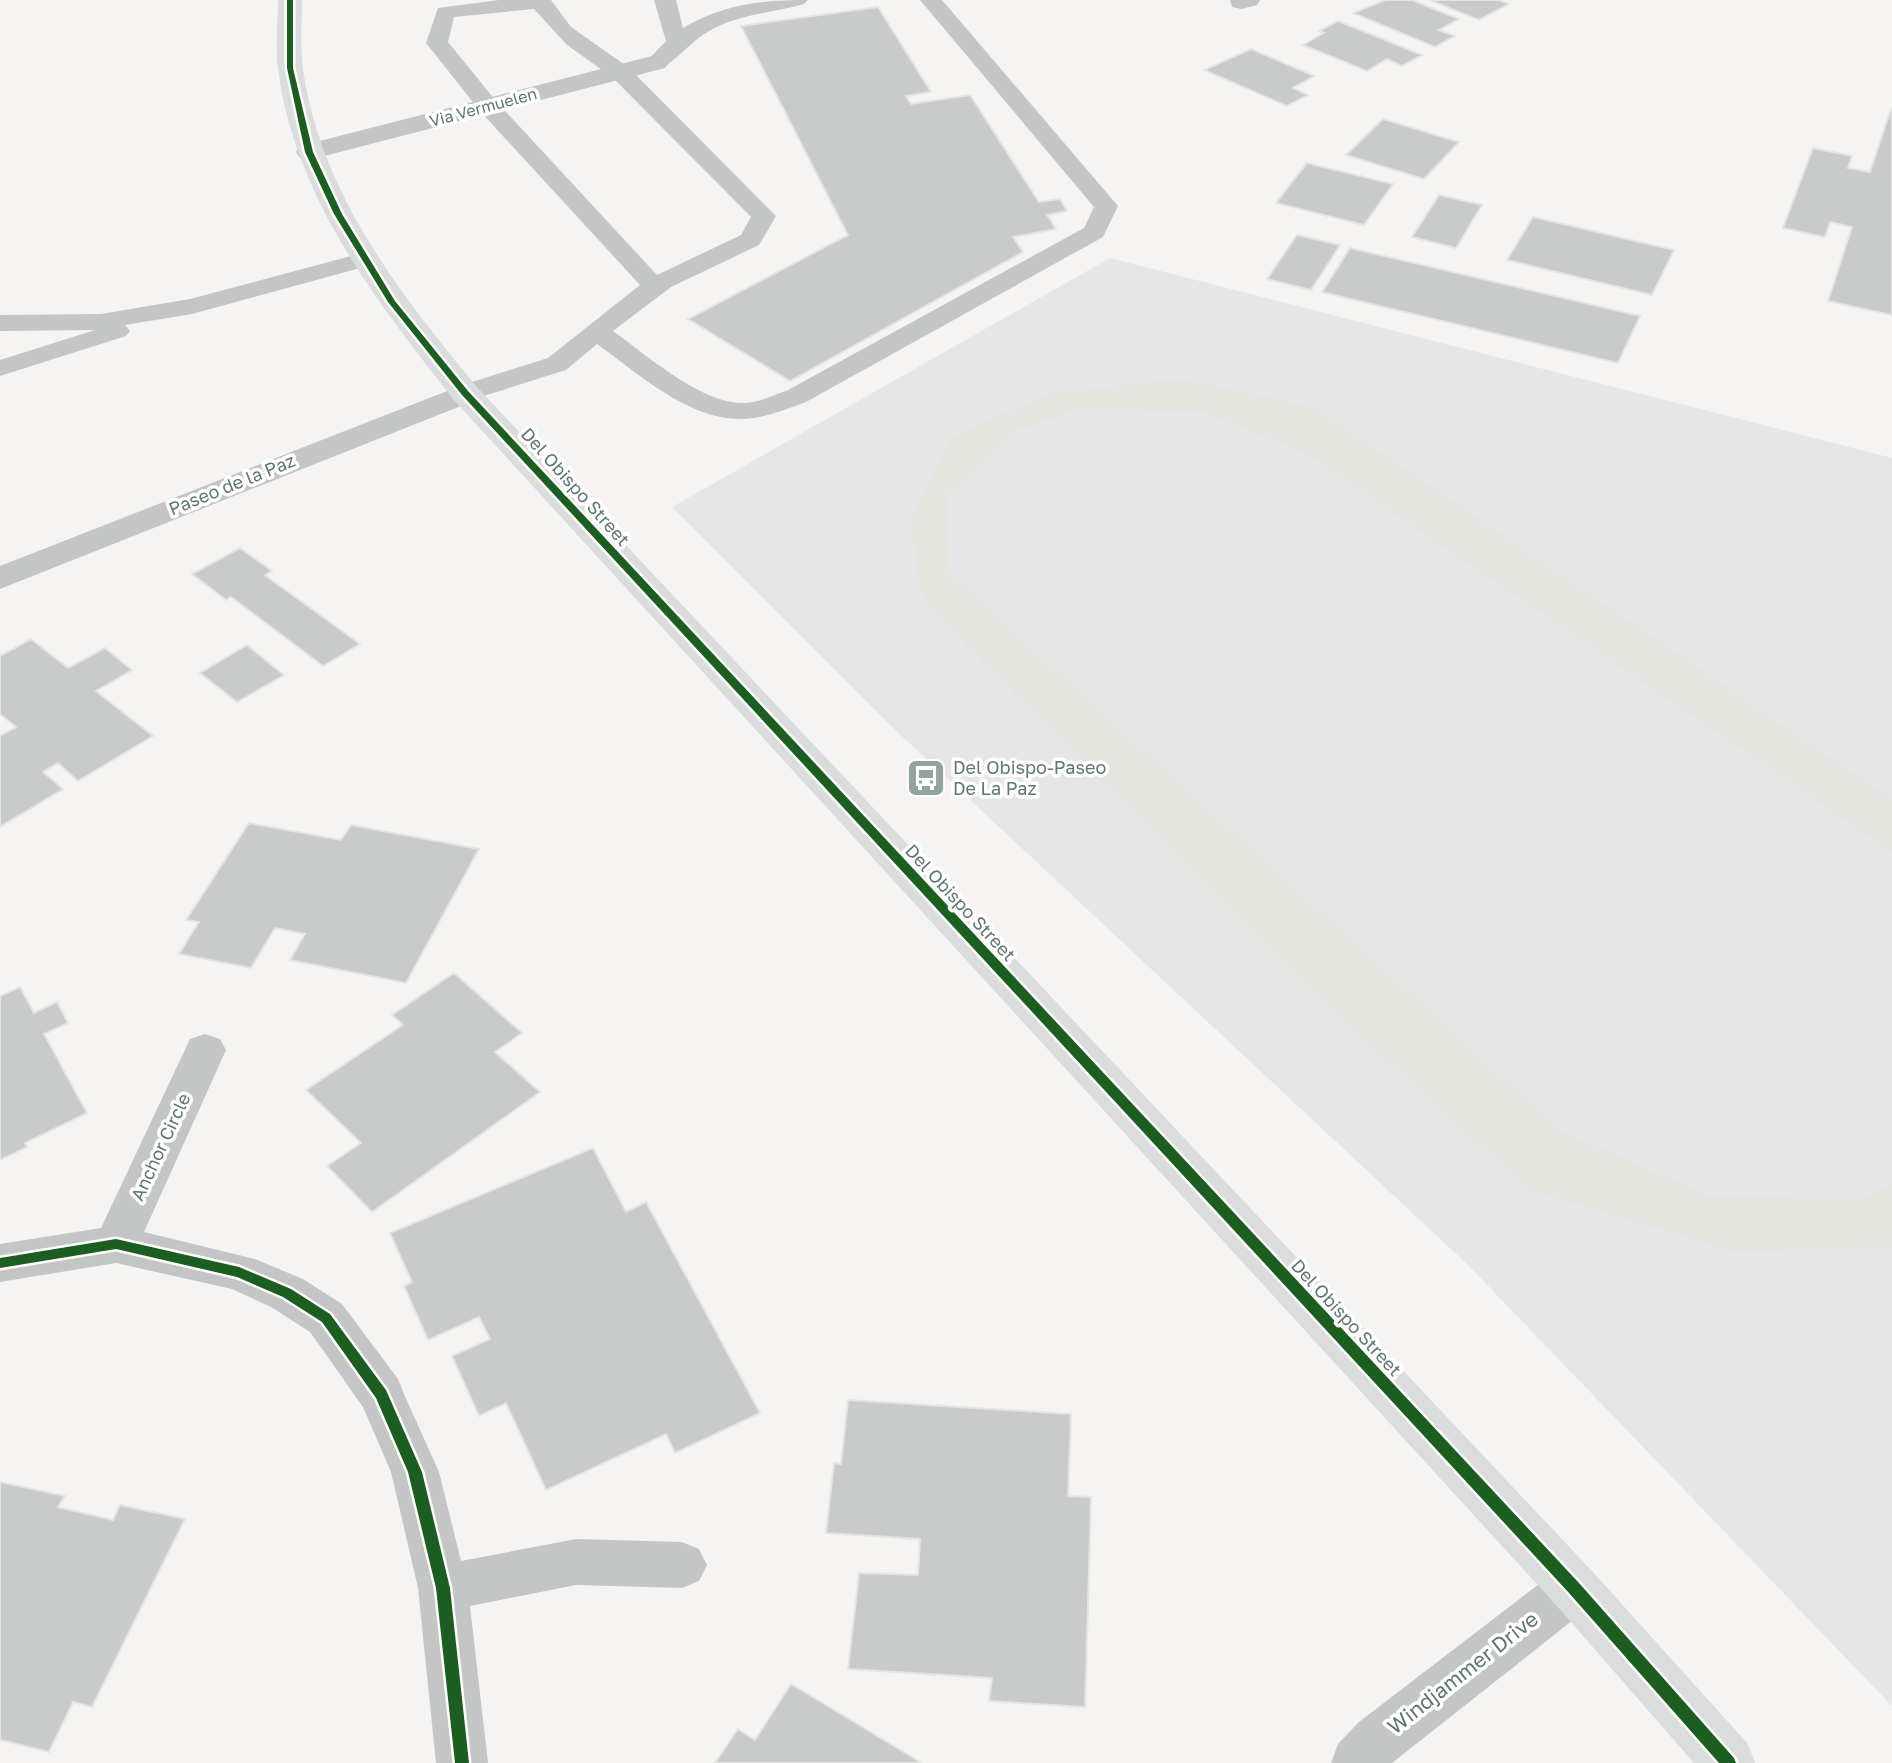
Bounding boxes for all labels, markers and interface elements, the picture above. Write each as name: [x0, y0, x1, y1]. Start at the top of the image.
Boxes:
street label: Via Vermuelen: [427, 83, 539, 131]
street label: Del Obispo Street: [517, 423, 635, 550]
street label: Paseo de la Paz: [165, 449, 298, 519]
place label: Del Obispo-Paseo De La Paz: [953, 756, 1106, 799]
bus stop icon: Del Obispo-Paseo De La Paz: [905, 757, 947, 799]
street label: Del Obispo Street: [901, 839, 1021, 965]
street label: Anchor Circle: [126, 1089, 195, 1204]
street label: Del Obispo Street: [1287, 1254, 1407, 1380]
street label: Windjammer Drive: [1382, 1605, 1543, 1739]

